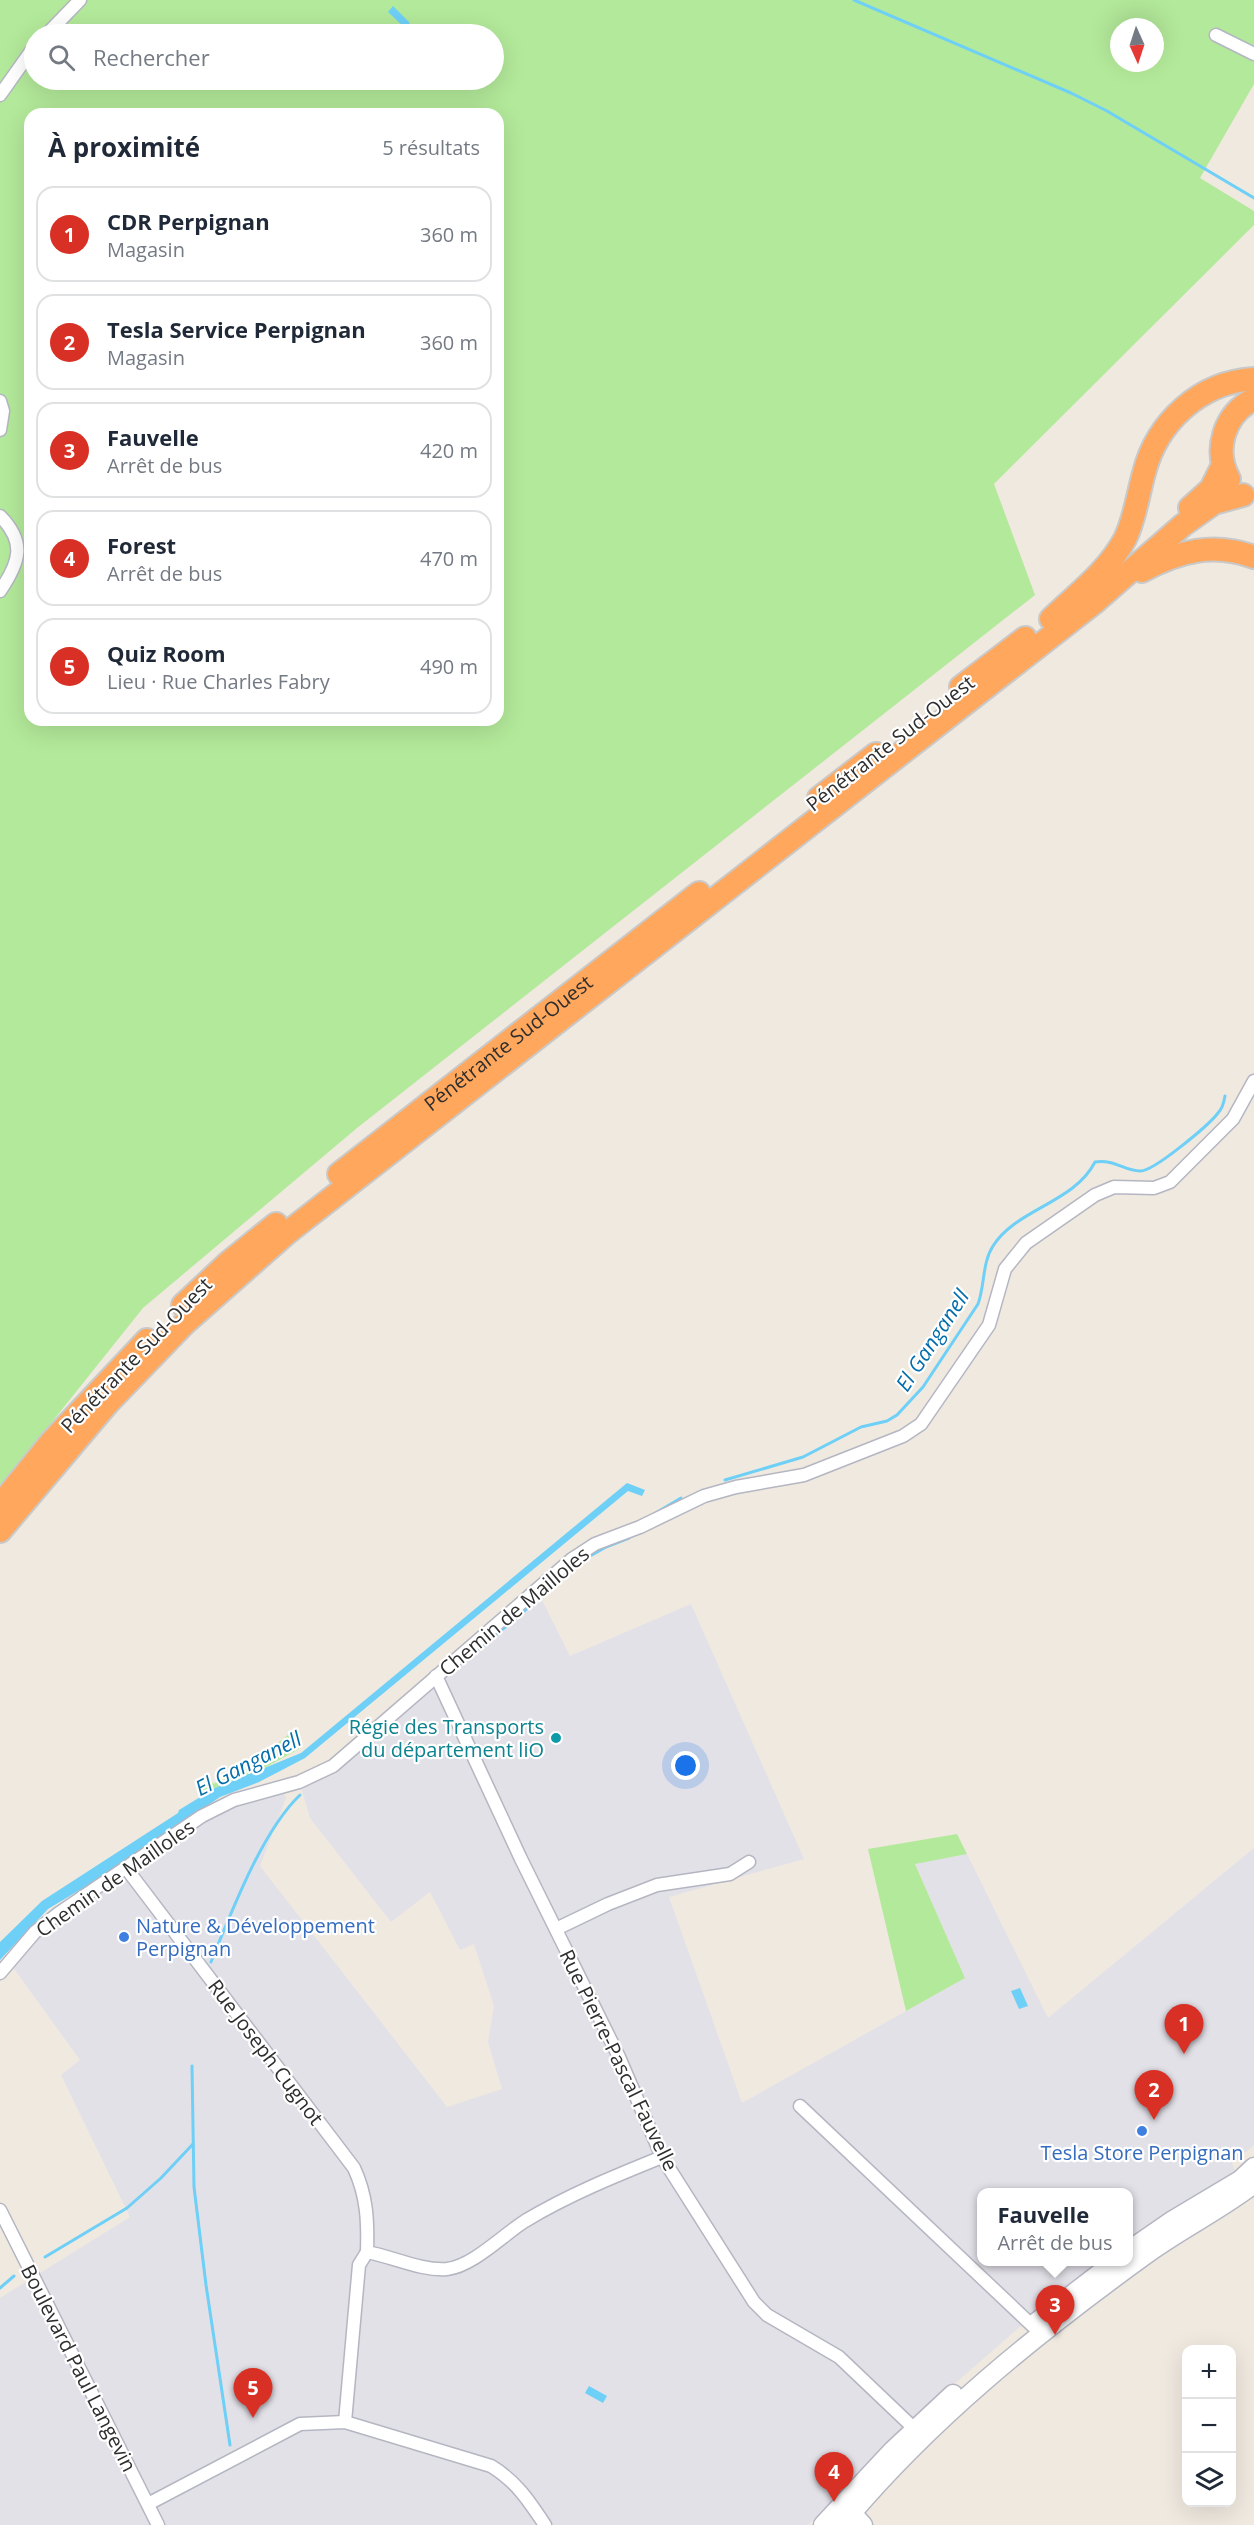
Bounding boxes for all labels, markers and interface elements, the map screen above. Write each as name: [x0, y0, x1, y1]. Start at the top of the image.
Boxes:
north arrow: [1110, 18, 1164, 72]
search box: [24, 24, 504, 90]
icon: search: [45, 41, 78, 74]
text: Rechercher: [93, 42, 210, 72]
text: À proximité: [48, 129, 200, 165]
text: 5 résultats: [382, 134, 480, 161]
text: CDR Perpignan: [107, 206, 270, 236]
text: 1: [64, 221, 75, 248]
text: 360 m: [420, 221, 478, 248]
text: Magasin: [107, 236, 185, 263]
text: Tesla Service Perpignan: [107, 314, 366, 344]
text: 2: [64, 329, 75, 356]
text: 360 m: [420, 329, 478, 356]
text: Magasin: [107, 344, 185, 371]
text: Fauvelle: [107, 422, 199, 452]
text: 3: [64, 437, 75, 464]
text: 420 m: [420, 437, 478, 464]
text: Arrêt de bus: [107, 452, 222, 479]
text: Forest: [107, 530, 176, 560]
text: 4: [64, 545, 75, 572]
text: 470 m: [420, 545, 478, 572]
text: Arrêt de bus: [107, 560, 222, 587]
text: Quiz Room: [107, 638, 226, 668]
text: 5: [64, 653, 75, 680]
text: 490 m: [420, 653, 478, 680]
text: Lieu · Rue Charles Fabry: [107, 668, 330, 695]
street label: Pénétrante Sud-Ouest: [800, 669, 980, 817]
street label: Pénétrante Sud-Ouest: [418, 968, 597, 1117]
street label: Pénétrante Sud-Ouest: [55, 1271, 217, 1439]
water label: El Ganganell: [889, 1283, 976, 1396]
street label: Chemin de Mailloles: [433, 1540, 595, 1682]
place label: Régie des Transports du département liO: [349, 1713, 544, 1763]
water label: El Ganganell: [190, 1724, 307, 1802]
marker: Régie des Transports du département liO: [549, 1731, 563, 1745]
your location: [671, 1751, 700, 1780]
street label: Chemin de Mailloles: [30, 1813, 200, 1943]
place label: Nature & Développement Perpignan: [136, 1912, 375, 1962]
marker: Nature & Développement Perpignan: [117, 1930, 131, 1944]
street label: Rue Pierre-Pascal Fauvelle: [554, 1945, 684, 2175]
street label: Rue Joseph Cugnot: [202, 1974, 330, 2130]
pin: 1: [1164, 2004, 1204, 2054]
pin: 2: [1134, 2070, 1174, 2120]
marker: Tesla Store Perpignan: [1135, 2124, 1149, 2138]
place label: Tesla Store Perpignan: [1040, 2139, 1244, 2166]
popup: [977, 2188, 1133, 2266]
text: Fauvelle: [997, 2199, 1089, 2229]
text: Arrêt de bus: [997, 2229, 1113, 2256]
street label: Boulevard Paul Langevin: [15, 2260, 143, 2476]
pin: 3: [1036, 2286, 1074, 2335]
map controls: [1182, 2345, 1236, 2507]
button: +: [1182, 2345, 1236, 2399]
pin: 5: [234, 2368, 272, 2418]
button: −: [1182, 2399, 1236, 2453]
pin: 4: [814, 2452, 854, 2502]
button: layers: [1182, 2453, 1236, 2507]

